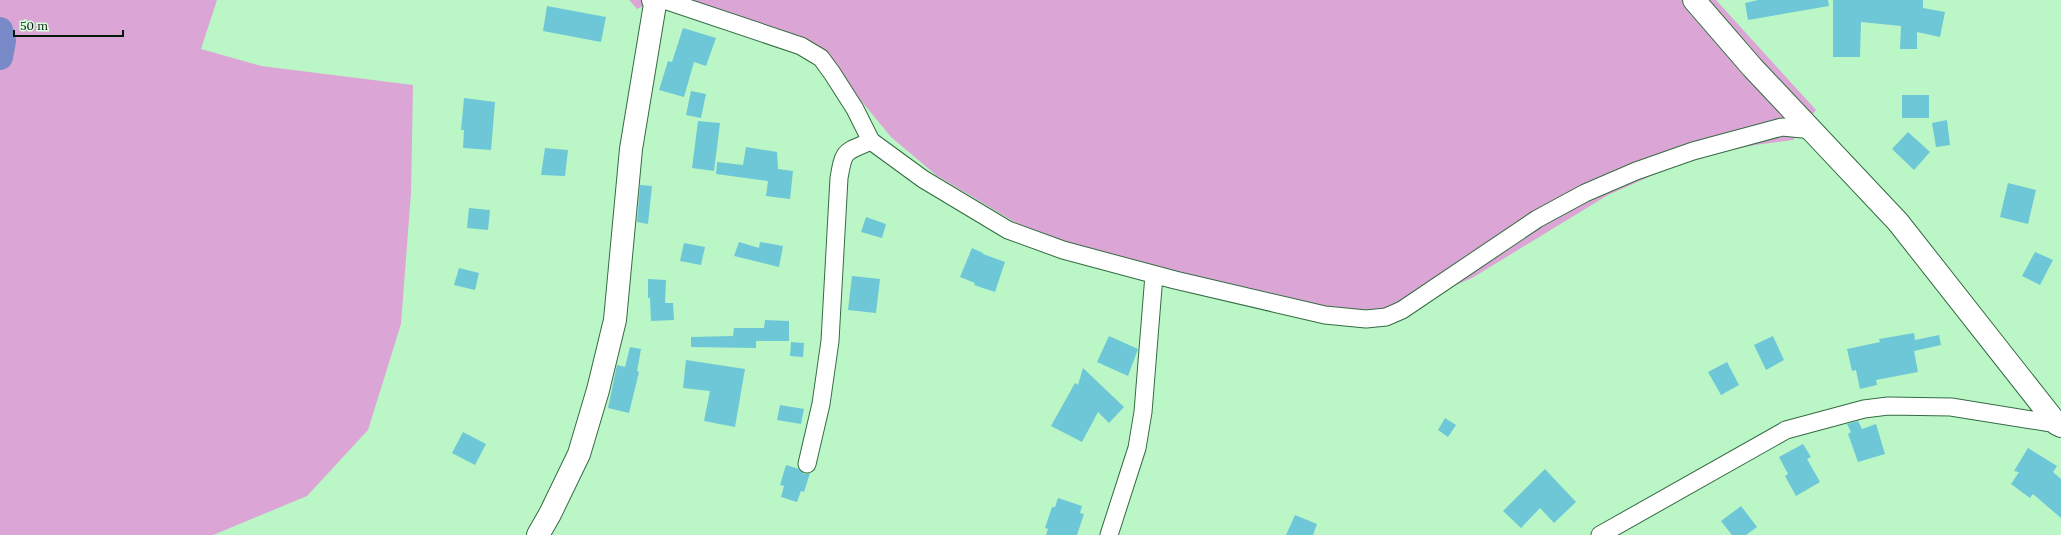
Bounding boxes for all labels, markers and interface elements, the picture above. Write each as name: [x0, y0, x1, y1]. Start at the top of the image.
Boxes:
scale bar: [14, 12, 123, 38]
text: 50 m: [20, 18, 48, 33]

